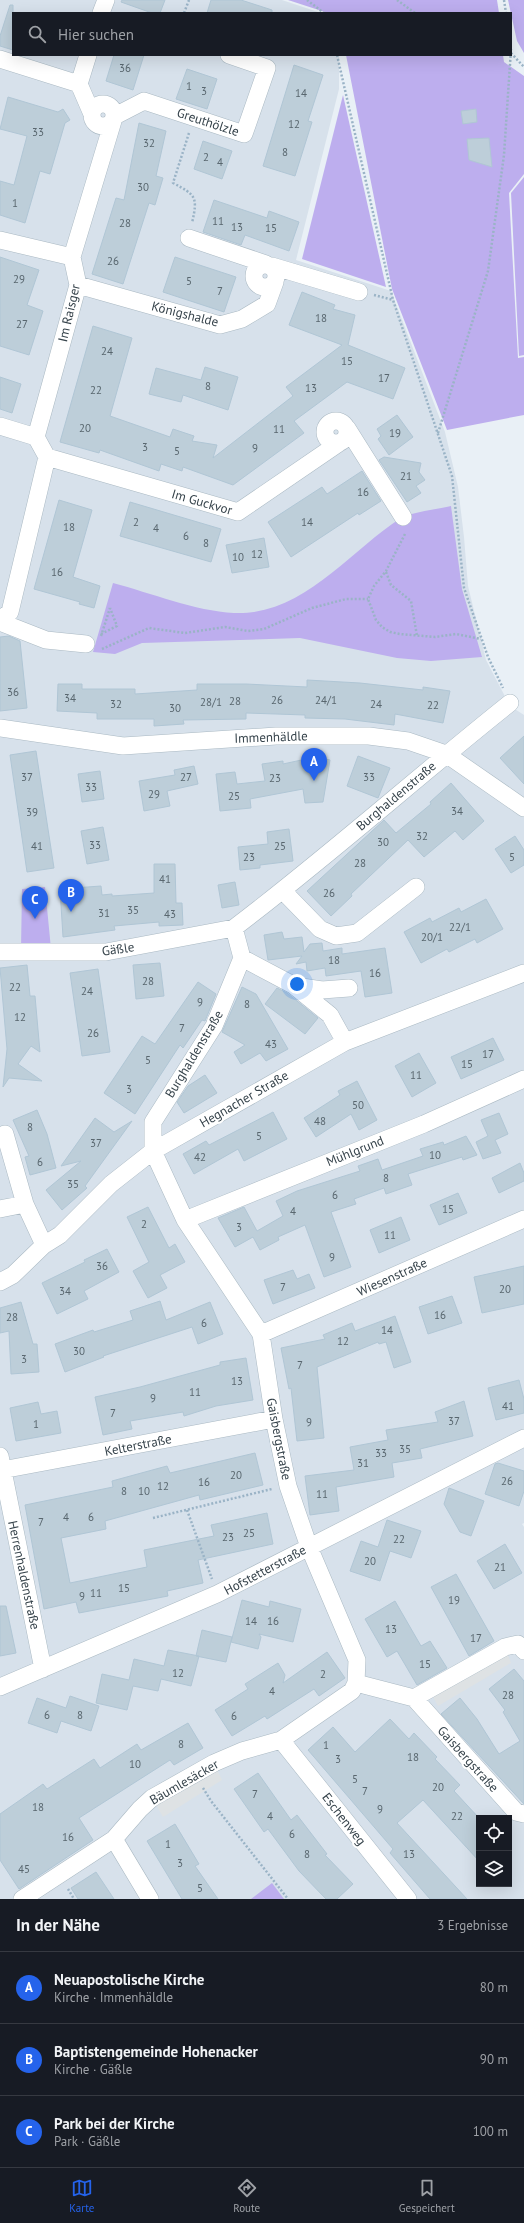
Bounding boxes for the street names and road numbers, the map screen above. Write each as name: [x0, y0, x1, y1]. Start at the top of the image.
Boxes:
street label: Greuthölzle: [175, 104, 241, 140]
street label: Im Raisger: [54, 282, 84, 344]
street label: Königshalde: [150, 297, 220, 331]
street label: Im Guckvor: [170, 485, 235, 519]
street label: Immenhäldle: [234, 727, 308, 747]
street label: Burghaldenstraße: [353, 758, 439, 834]
street label: Gäßle: [101, 938, 135, 960]
street label: Burghaldenstraße: [161, 1007, 227, 1101]
street label: Hegnacher Straße: [197, 1067, 291, 1131]
street label: Mühlgrund: [324, 1132, 386, 1170]
street label: Wiesenstraße: [354, 1254, 430, 1300]
street label: Gaisbergstraße: [263, 1396, 295, 1482]
street label: Kelterstraße: [103, 1430, 173, 1460]
street label: Herrenhaldenstraße: [4, 1519, 44, 1631]
street label: Hofstetterstraße: [221, 1541, 309, 1599]
street label: Gaisbergstraße: [434, 1722, 502, 1796]
street label: Bäumlesäcker: [146, 1755, 222, 1809]
street label: Eschenweg: [318, 1789, 370, 1849]

